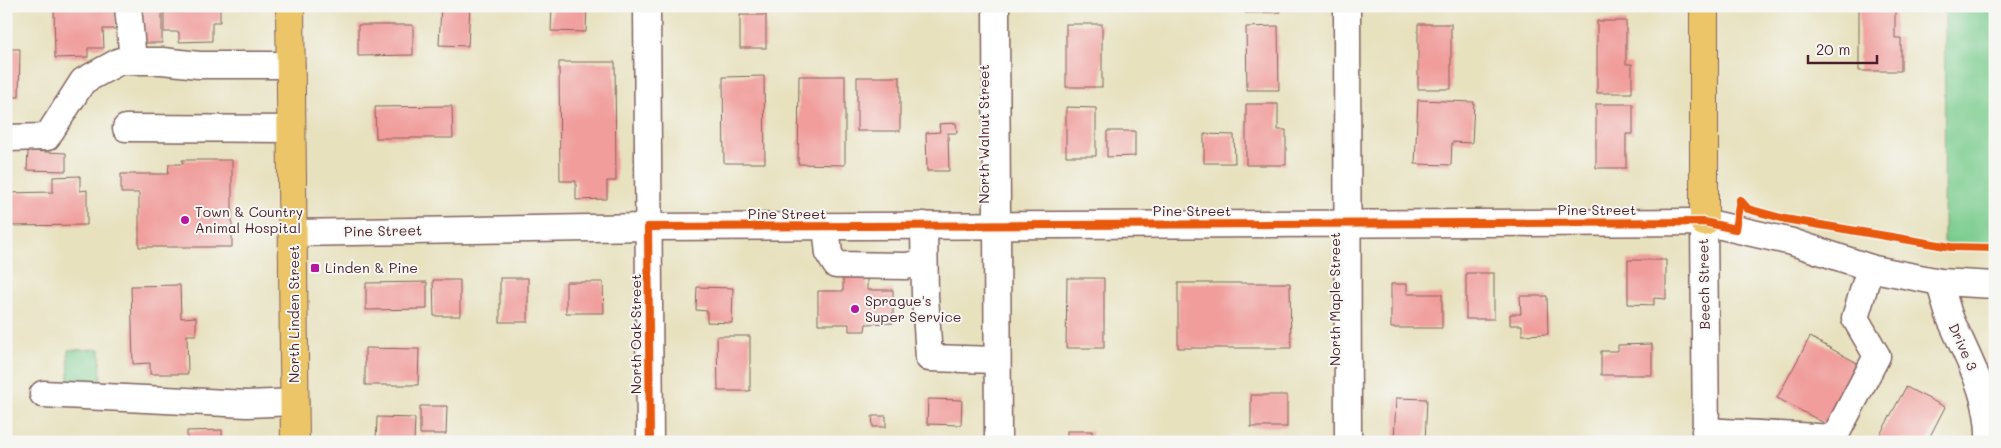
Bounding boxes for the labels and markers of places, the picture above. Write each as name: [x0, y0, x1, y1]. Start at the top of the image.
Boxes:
place label: Town & Country Animal Hospital: [195, 202, 303, 237]
marker: Town & Country Animal Hospital: [179, 214, 191, 226]
place label: Linden & Pine: [325, 258, 418, 277]
marker: Linden & Pine: [309, 262, 321, 274]
place label: Sprague's Super Service: [865, 291, 962, 326]
marker: Sprague's Super Service: [849, 303, 861, 315]

